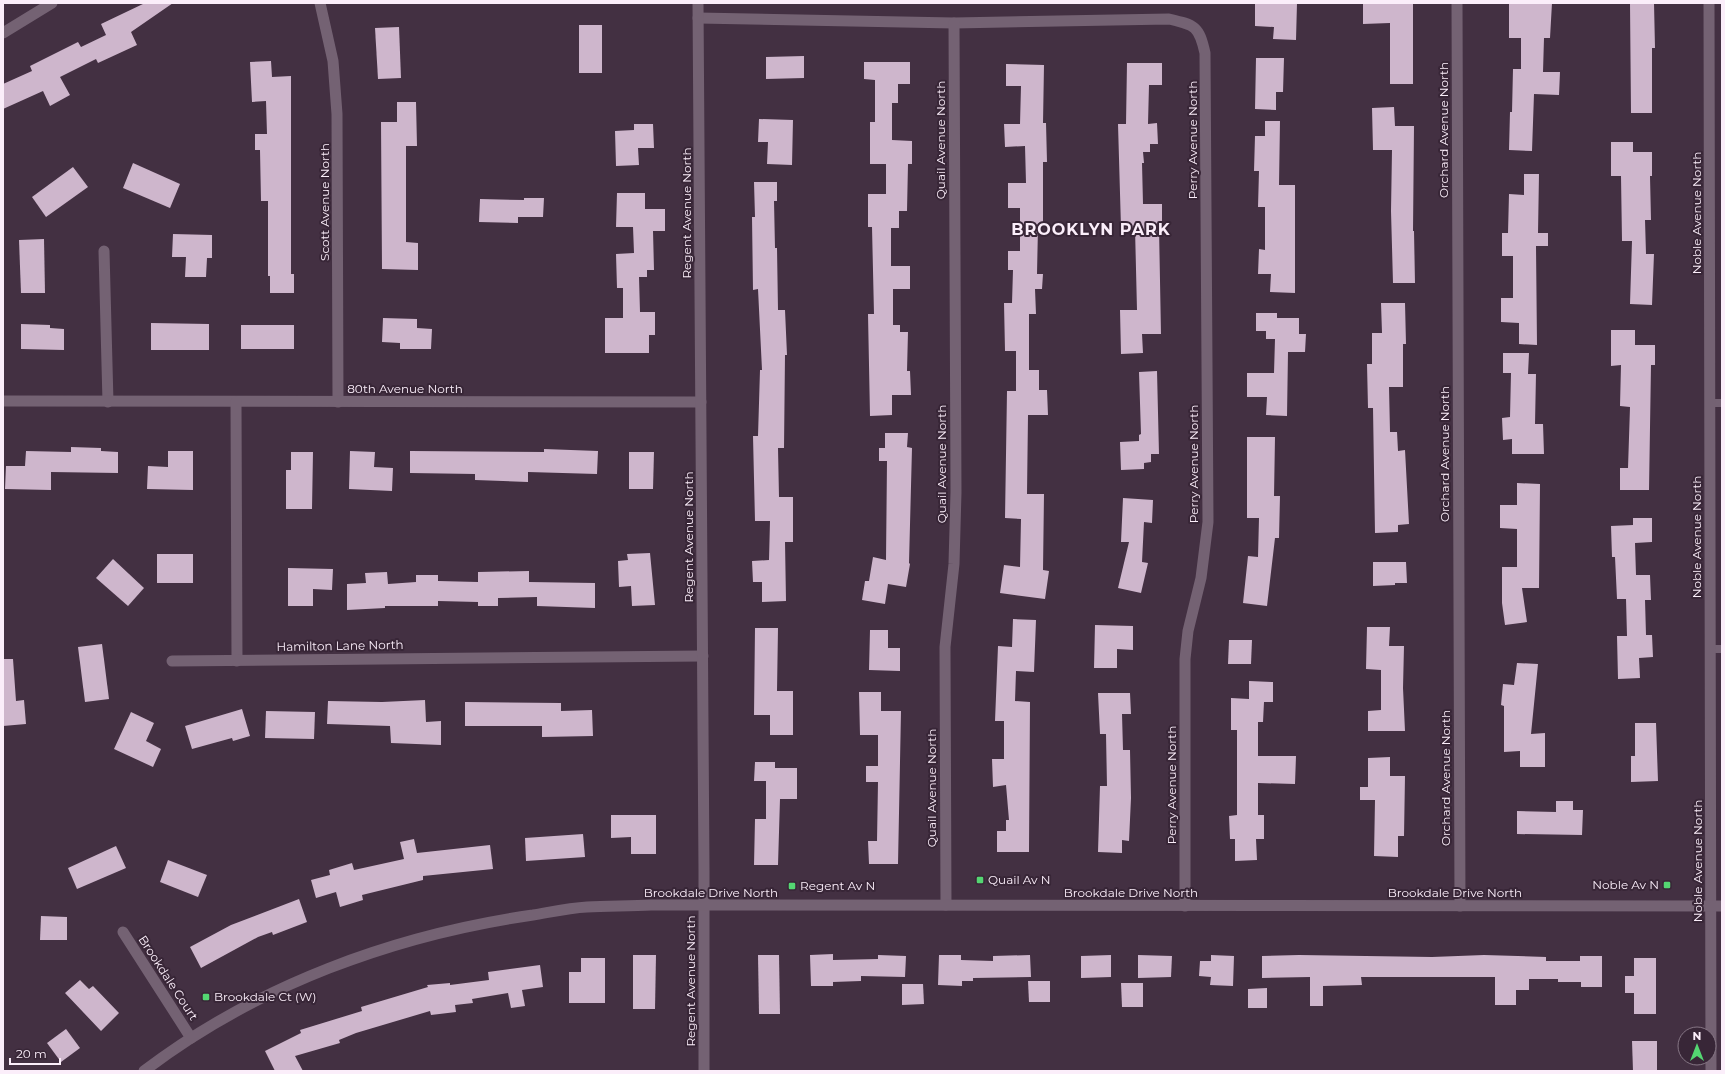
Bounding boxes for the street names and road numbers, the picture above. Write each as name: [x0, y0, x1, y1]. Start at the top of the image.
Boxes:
street label: Orchard Avenue North: [1436, 62, 1451, 198]
street label: Quail Avenue North: [933, 81, 948, 199]
street label: Perry Avenue North: [1185, 81, 1200, 199]
street label: Scott Avenue North: [317, 143, 332, 261]
street label: Regent Avenue North: [679, 147, 694, 279]
street label: Noble Avenue North: [1689, 152, 1704, 274]
street label: 80th Avenue North: [347, 381, 463, 396]
street label: Orchard Avenue North: [1437, 386, 1452, 522]
street label: Quail Avenue North: [934, 405, 949, 523]
street label: Perry Avenue North: [1186, 405, 1201, 523]
street label: Regent Avenue North: [681, 471, 696, 603]
street label: Noble Avenue North: [1689, 476, 1704, 598]
street label: Hamilton Lane North: [276, 637, 404, 654]
street label: Orchard Avenue North: [1438, 710, 1453, 846]
street label: Perry Avenue North: [1164, 726, 1179, 844]
street label: Quail Avenue North: [924, 729, 939, 847]
street label: Noble Avenue North: [1690, 800, 1705, 922]
street label: Brookdale Drive North: [644, 885, 778, 900]
street label: Brookdale Drive North: [1064, 885, 1198, 900]
street label: Brookdale Drive North: [1388, 885, 1522, 900]
street label: Regent Avenue North: [683, 915, 698, 1047]
street label: Brookdale Court: [135, 932, 202, 1023]

